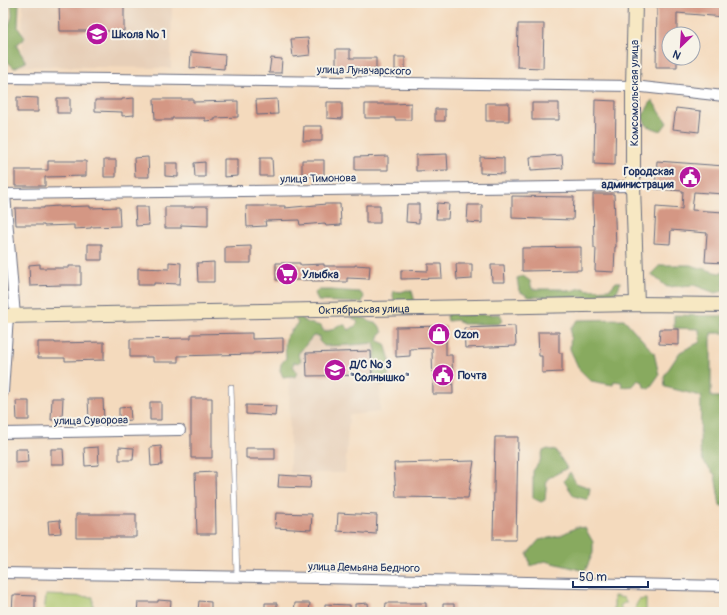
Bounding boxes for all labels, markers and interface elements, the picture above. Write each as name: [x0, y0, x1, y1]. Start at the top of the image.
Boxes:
school or university icon: Школа № 1: [84, 21, 110, 47]
north arrow: [661, 26, 701, 66]
place label: Школа № 1: [111, 28, 166, 41]
street label: Комсомольская улица: [628, 40, 641, 146]
text: N: [670, 47, 683, 62]
street label: улица Луначарского: [316, 63, 411, 78]
public building icon: Городская администрация: [677, 164, 703, 190]
place label: Городская администрация: [602, 165, 674, 191]
street label: улица Тимонова: [279, 171, 356, 186]
supermarket icon: Улыбка: [274, 261, 300, 287]
place label: Улыбка: [302, 268, 339, 281]
street label: Октябрьская улица: [318, 302, 410, 317]
shop icon: Ozon: [426, 321, 452, 347]
place label: Ozon: [454, 328, 479, 341]
school or university icon: Д/С № 3 "Солнышко": [322, 357, 348, 383]
place label: Д/С № 3 "Солнышко": [349, 358, 409, 384]
public building icon: Почта: [430, 362, 456, 388]
place label: Почта: [458, 369, 487, 382]
street label: улица Суворова: [53, 413, 128, 428]
street label: улица Демьяна Бедного: [307, 560, 420, 575]
scale bar: [573, 563, 648, 589]
text: 50 m: [579, 570, 607, 585]

